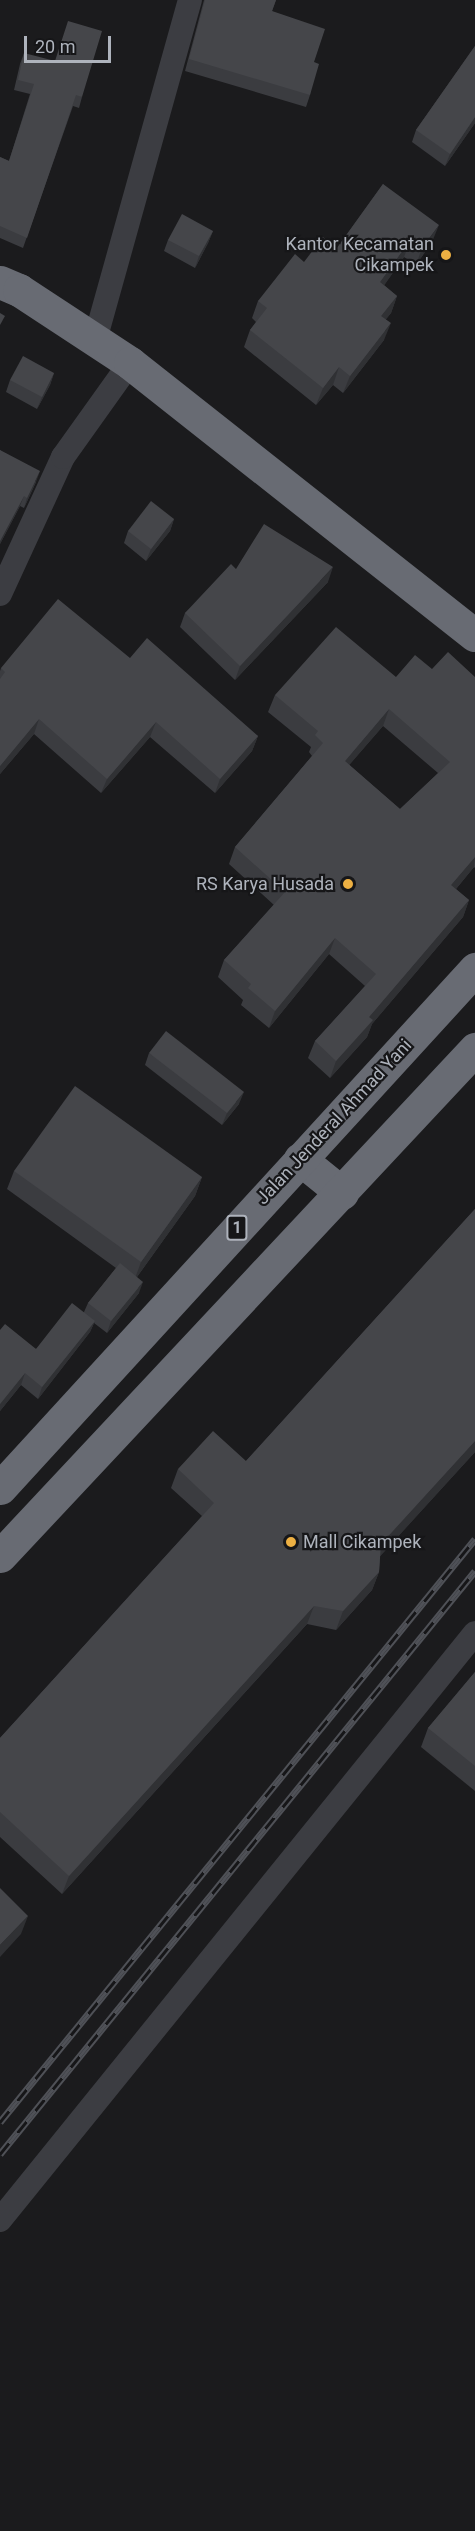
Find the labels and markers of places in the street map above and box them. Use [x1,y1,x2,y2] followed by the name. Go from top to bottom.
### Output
[285,234,434,276] place label: Kantor Kecamatan Cikampek
[439,248,453,262] marker: Kantor Kecamatan Cikampek
[196,873,334,895] place label: RS Karya Husada
[339,875,357,893] marker: RS Karya Husada
[303,1531,421,1553] place label: Mall Cikampek
[284,1535,298,1549] marker: Mall Cikampek

